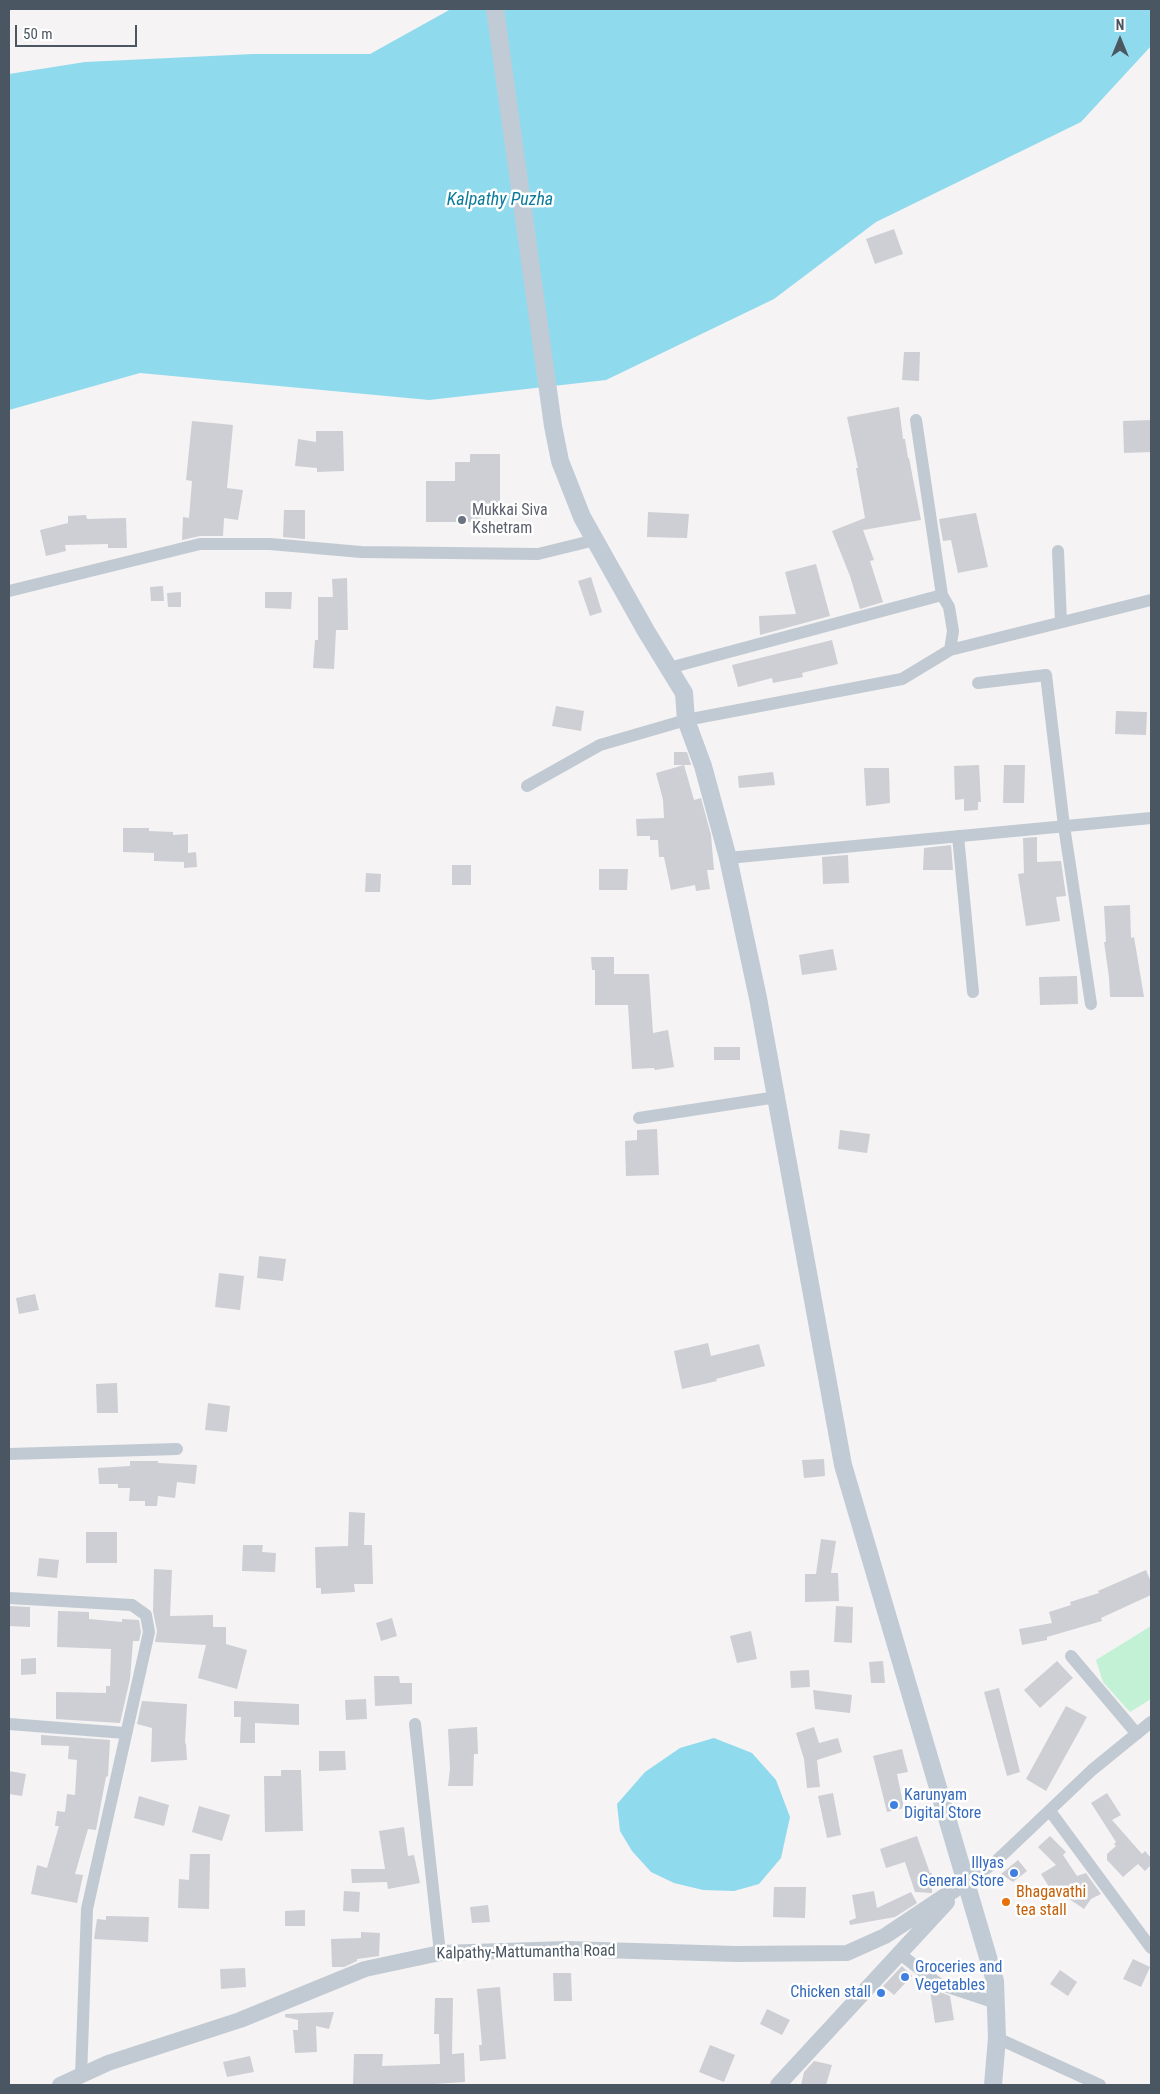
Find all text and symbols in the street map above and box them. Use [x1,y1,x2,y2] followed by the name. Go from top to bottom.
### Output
[18,15,140,47] scale bar
[1095,15,1145,65] north arrow
[1116,17,1124,33] text: N
[23,25,53,43] text: 50 m
[447,189,553,211] water label: Kalpathy Puzha
[472,501,548,539] place label: Mukkai Siva Kshetram
[456,514,468,526] marker: Mukkai Siva Kshetram
[904,1786,981,1824] place label: Karunyam Digital Store
[888,1799,900,1811] marker: Karunyam Digital Store
[919,1854,1004,1892] place label: Illyas General Store
[1008,1867,1020,1879] marker: Illyas General Store
[1016,1883,1086,1921] place label: Bhagavathi tea stall
[1000,1896,1012,1908] marker: Bhagavathi tea stall
[436,1942,616,1964] street label: Kalpathy-Mattumantha Road
[915,1958,1002,1996] place label: Groceries and Vegetables
[899,1971,911,1983] marker: Groceries and Vegetables
[790,1983,871,2003] place label: Chicken stall
[875,1987,887,1999] marker: Chicken stall

